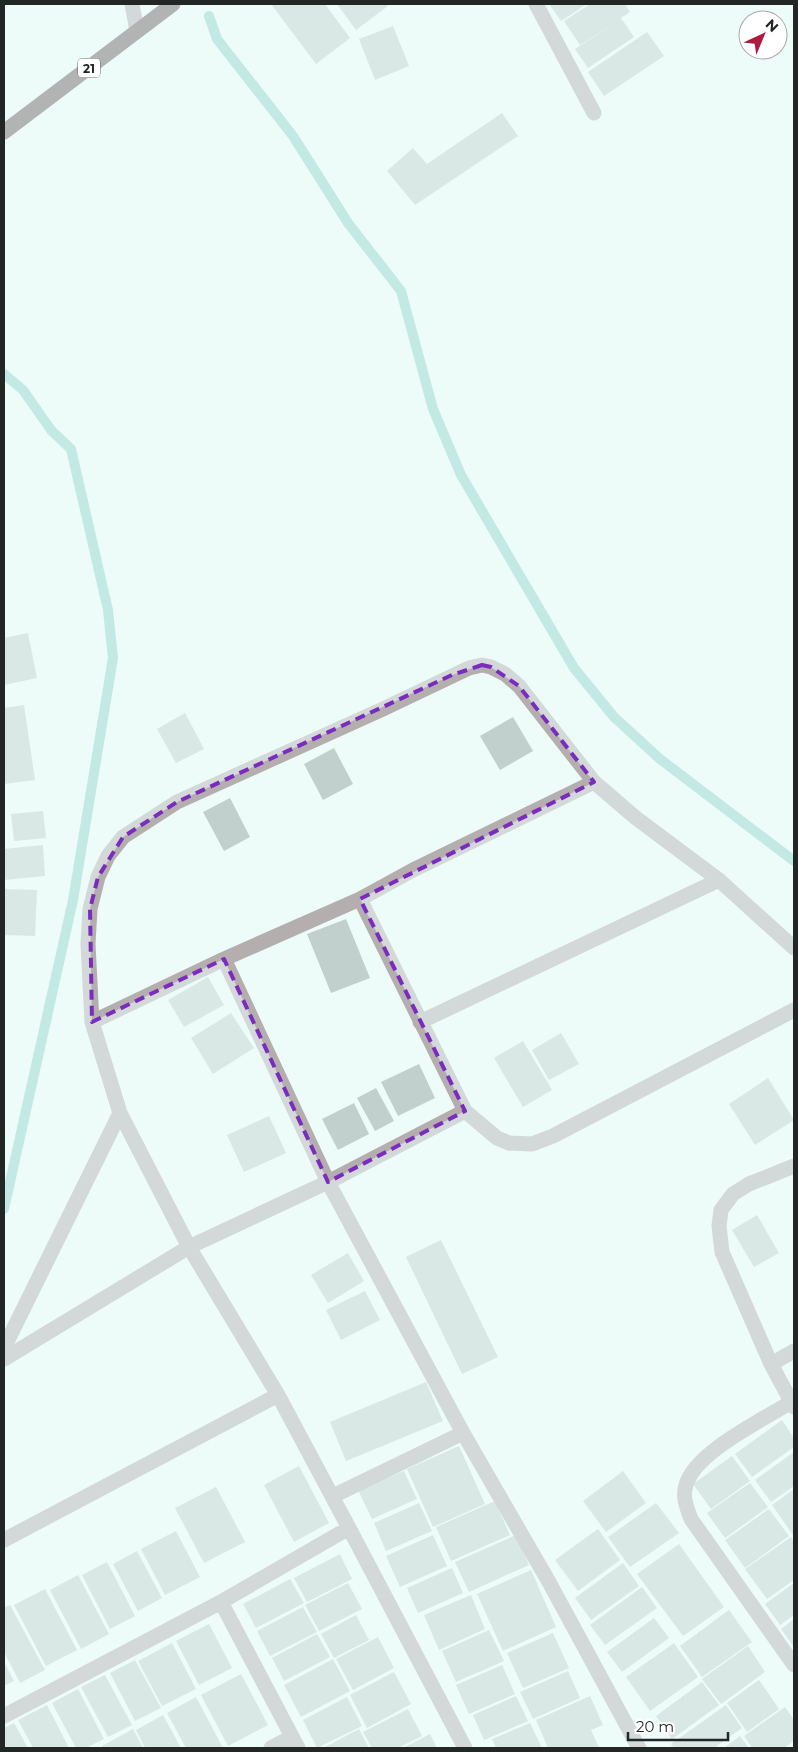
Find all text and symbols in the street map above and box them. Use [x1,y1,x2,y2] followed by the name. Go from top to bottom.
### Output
[738,10,788,60] north arrow
[762,15,782,36] text: N
[78,58,100,78] road number: 21
[628,1710,728,1742] scale bar
[636,1717,674,1736] text: 20 m

